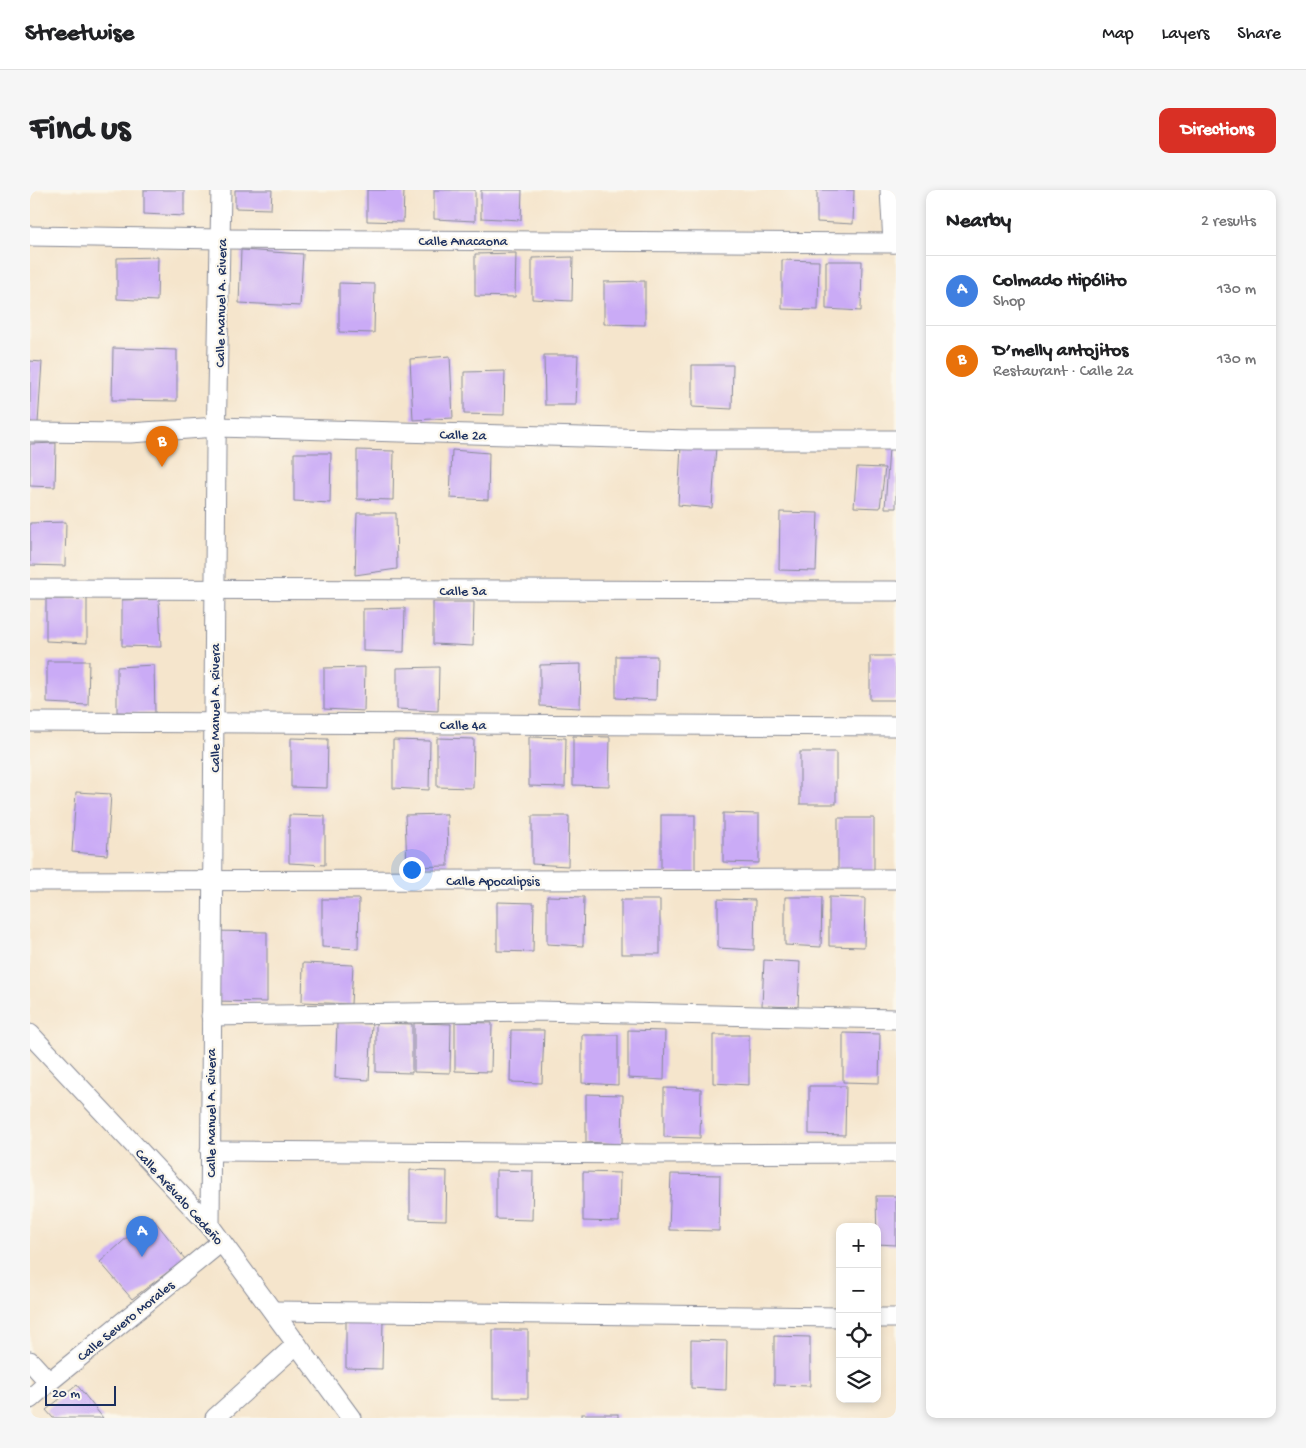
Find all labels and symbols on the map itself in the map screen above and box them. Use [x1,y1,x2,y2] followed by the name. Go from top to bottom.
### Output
[419,234,509,251] street label: Calle Anacaona
[213,237,232,368] street label: Calle Manuel A. Rivera
[146,426,178,467] pin: B
[439,428,488,445] street label: Calle 2a
[439,584,488,601] street label: Calle 3a
[208,642,225,772] street label: Calle Manuel A. Rivera
[440,718,487,735] street label: Calle 4a
[399,857,425,883] your location
[446,874,541,891] street label: Calle Apocalipsis
[204,1047,221,1177] street label: Calle Manuel A. Rivera
[132,1144,228,1248] street label: Calle Arévalo Cedeño
[126,1216,158,1257] pin: A
[75,1277,179,1366] street label: Calle Severo Morales
[45,1383,116,1406] scale bar

